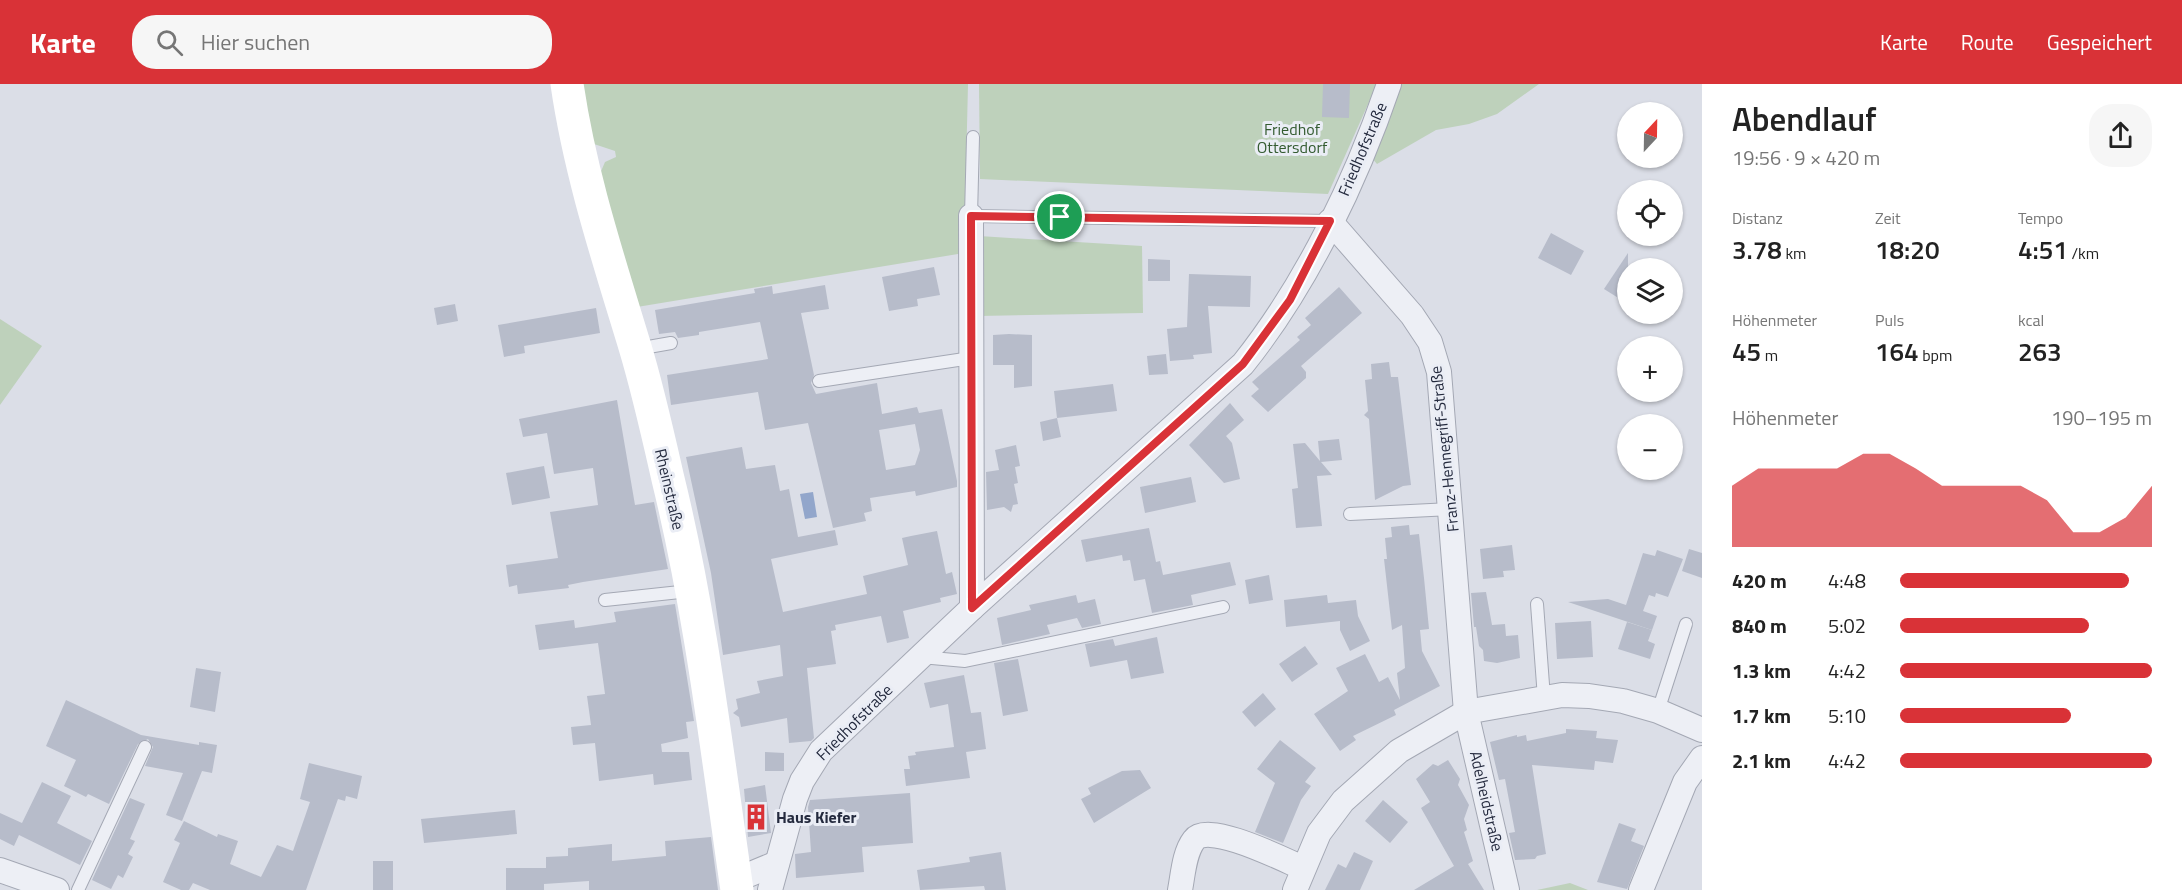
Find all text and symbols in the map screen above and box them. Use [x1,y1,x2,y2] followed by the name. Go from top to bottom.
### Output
[132,15,552,69] search box
[30,21,96,64] text: Karte
[201,25,310,59] text: Hier suchen
[153,26,186,59] icon: search
[1880,26,1928,58] text: Karte
[1961,26,2014,58] text: Route
[2047,26,2152,58] text: Gespeichert
[1732,94,1876,144] text: Abendlauf
[1331,98,1393,200] street label: Friedhofstraße
[1617,102,1683,168] north arrow
[1617,102,1683,480] map controls
[2089,104,2152,167] button: share
[1257,117,1328,159] park label: Friedhof Ottersdorf
[1732,142,1880,173] text: 19:56 · 9 × 420 m
[1617,180,1683,246] button: locate
[1034,191,1085,242] pin
[1043,200,1076,233] icon: arrive
[1732,206,1783,230] text: Distanz
[1875,206,1901,230] text: Zeit
[2018,206,2063,230] text: Tempo
[1732,230,1782,269] text: 3.78
[1875,230,1939,269] text: 18:20
[2018,230,2068,269] text: 4:51
[1782,241,1806,265] text: km
[2068,241,2099,265] text: /km
[1617,258,1683,324] button: layers
[1732,308,1817,332] text: Höhenmeter
[1875,308,1904,332] text: Puls
[2018,308,2044,332] text: kcal
[1732,332,1761,371] text: 45
[1875,332,1919,371] text: 164
[2018,332,2062,371] text: 263
[1617,336,1683,402] button: +
[1761,343,1778,367] text: m
[1919,343,1952,367] text: bpm
[1423,365,1465,533] street label: Franz-Hennegriff-Straße
[1732,402,1838,433] text: Höhenmeter
[2051,402,2152,433] text: 190–195 m
[1617,414,1683,480] button: −
[649,446,691,532] street label: Rheinstraße
[1732,565,1787,596] text: 420 m
[1828,565,1866,596] text: 4:48
[1732,610,1787,641] text: 840 m
[1828,610,1866,641] text: 5:02
[1732,655,1791,686] text: 1.3 km
[1828,655,1866,686] text: 4:42
[810,678,898,766] street label: Friedhofstraße
[1732,700,1791,731] text: 1.7 km
[1828,700,1866,731] text: 5:10
[1732,745,1791,776] text: 2.1 km
[1828,745,1866,776] text: 4:42
[1464,749,1510,853] street label: Adelheidstraße
[741,802,771,832] building icon: Haus Kiefer
[776,805,857,829] place label: Haus Kiefer

